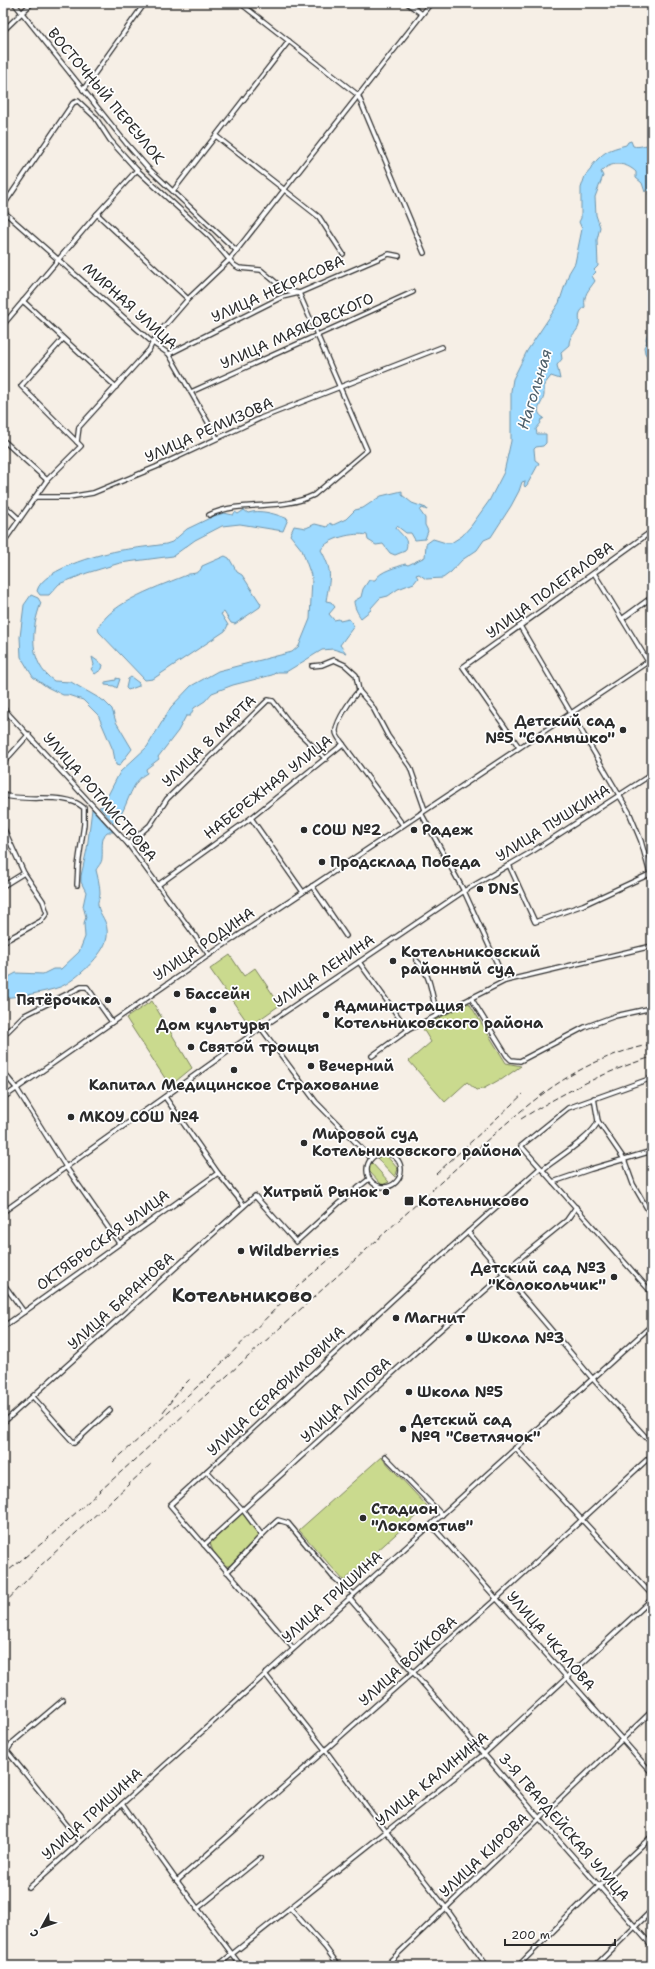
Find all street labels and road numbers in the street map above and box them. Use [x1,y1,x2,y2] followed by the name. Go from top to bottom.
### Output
[43,23,170,169] street label: ВОСТОЧНЫЙ ПЕРЕУЛОК
[208,251,348,327] street label: УЛИЦА НЕКРАСОВА
[78,258,182,354] street label: МИРНАЯ УЛИЦА
[217,288,377,374] street label: УЛИЦА МАЯКОВСКОГО
[142,393,276,467] street label: УЛИЦА РЕМИЗОВА
[482,537,618,643] street label: УЛИЦА ПОЛЕГАЛОВА
[157,691,261,791] street label: УЛИЦА 8 МАРТА
[38,728,162,866] street label: УЛИЦА РОТМИСТРОВА
[199,730,337,844] street label: НАБЕРЕЖНАЯ УЛИЦА
[492,780,614,866] street label: УЛИЦА ПУШКИНА
[149,903,259,985] street label: УЛИЦА РОДИНА
[270,930,379,1012] street label: УЛИЦА ЛЕНИНА
[32,1185,174,1295] street label: ОКТЯБРЬСКАЯ УЛИЦА
[63,1248,179,1354] street label: УЛИЦА БАРАНОВА
[203,1322,349,1460] street label: УЛИЦА СЕРАФИМОВИЧА
[296,1353,396,1447] street label: УЛИЦА ЛИПОВА
[277,1546,387,1648] street label: УЛИЦА ГРИШИНА
[502,1587,600,1695] street label: УЛИЦА ЧКАЛОВА
[354,1611,462,1711] street label: УЛИЦА ВОЙКОВА
[371,1727,493,1831] street label: УЛИЦА КАЛИНИНА
[494,1748,635,1906] street label: 3-Я ГВАРДЕЙСКАЯ УЛИЦА
[37,1763,147,1865] street label: УЛИЦА ГРИШИНА
[435,1808,533,1902] street label: УЛИЦА КИРОВА

